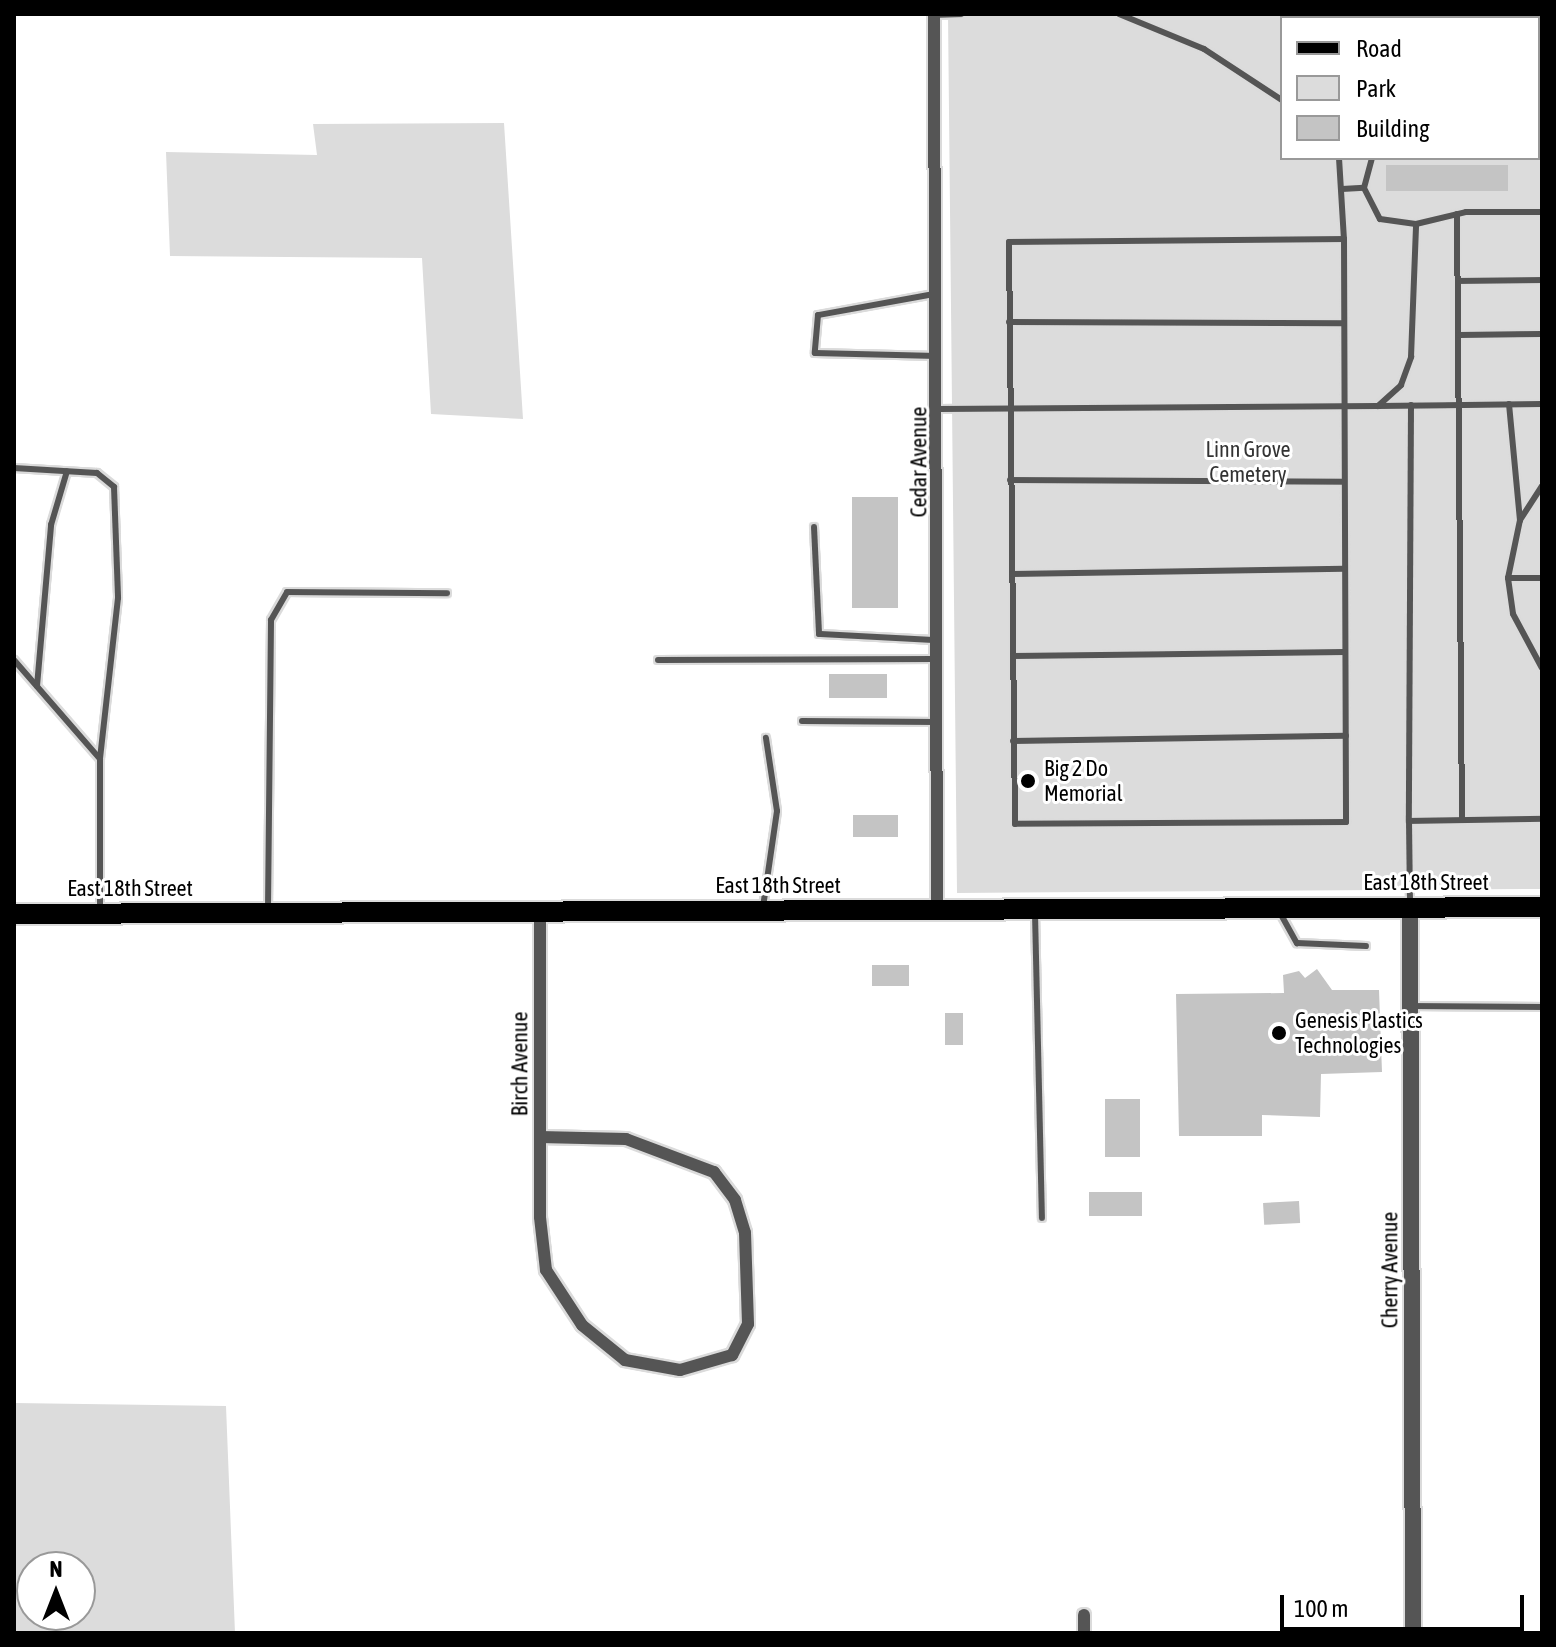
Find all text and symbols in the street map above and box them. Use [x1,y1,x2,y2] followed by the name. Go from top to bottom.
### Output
[1280,16,1540,160] legend
[1356,35,1402,62] text: Road
[1356,75,1396,102] text: Park
[1356,115,1429,142] text: Building
[906,407,932,517] street label: Cedar Avenue
[1205,436,1291,488] park label: Linn Grove Cemetery
[1044,755,1123,806] place label: Big 2 Do Memorial
[1019,772,1037,790] marker: Big 2 Do Memorial
[1363,870,1489,896] street label: East 18th Street
[715,873,841,899] street label: East 18th Street
[67,876,193,902] street label: East 18th Street
[1295,1007,1423,1058] place label: Genesis Plastics Technologies
[507,1012,533,1116] street label: Birch Avenue
[1270,1024,1288,1042] marker: Genesis Plastics Technologies
[1377,1212,1403,1328] street label: Cherry Avenue
[16,1551,96,1631] north arrow
[50,1556,62,1582] text: N
[1284,1579,1528,1629] scale bar
[1294,1595,1348,1622] text: 100 m

